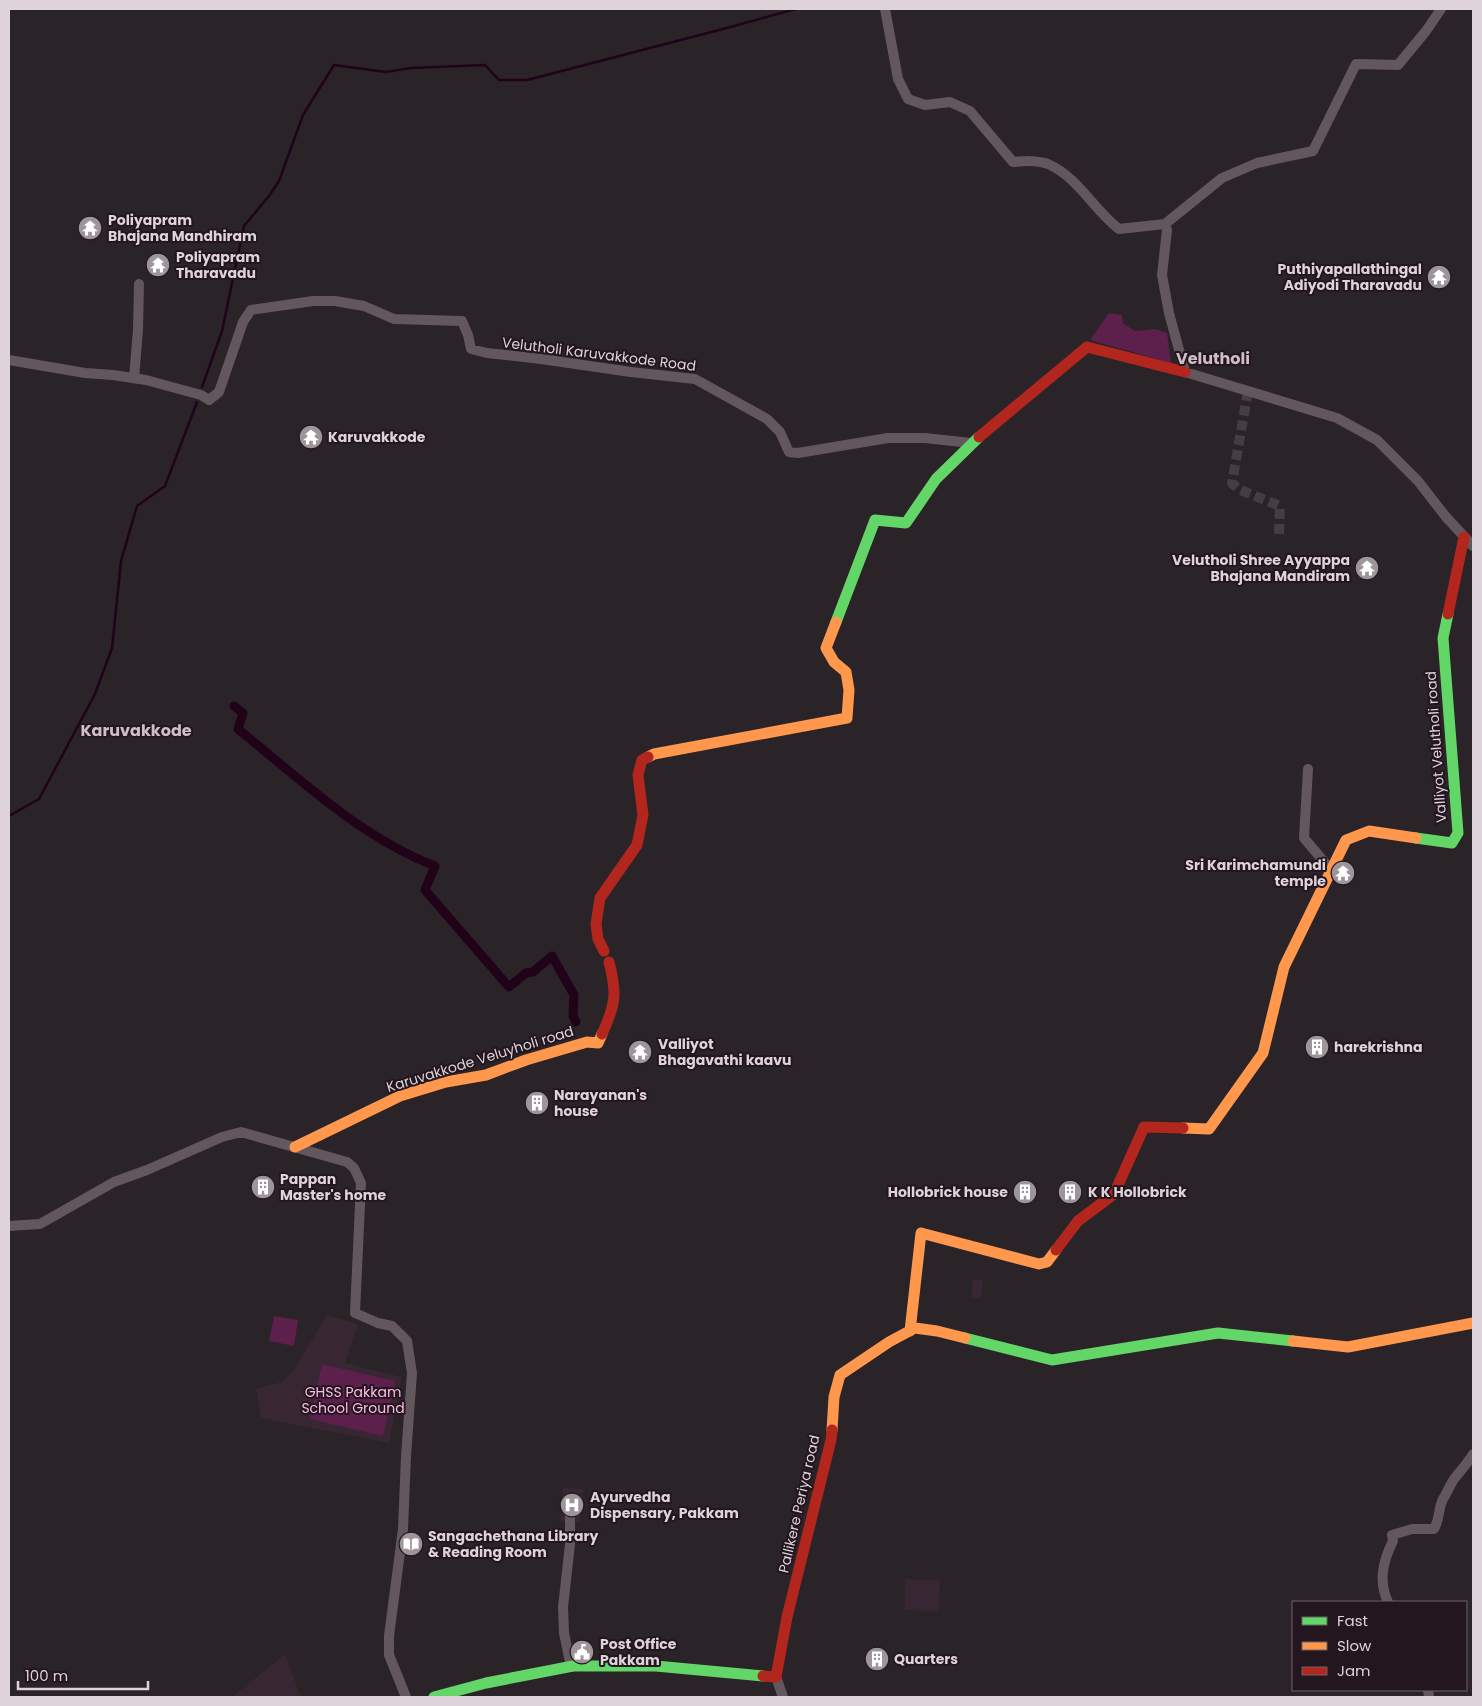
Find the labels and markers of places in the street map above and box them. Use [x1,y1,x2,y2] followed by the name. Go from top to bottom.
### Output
[108,210,257,246] place label: Poliyapram Bhajana Mandhiram
[77,215,103,241] temple icon: Poliyapram Bhajana Mandhiram
[176,247,260,283] place label: Poliyapram Tharavadu
[145,252,171,278] temple icon: Poliyapram Tharavadu
[1278,259,1422,295] place label: Puthiyapallathingal Adiyodi Tharavadu
[1426,264,1452,290] temple icon: Puthiyapallathingal Adiyodi Tharavadu
[298,424,324,450] temple icon: Karuvakkode
[328,427,426,447] place label: Karuvakkode
[1172,550,1350,586] place label: Velutholi Shree Ayyappa Bhajana Mandiram
[1354,555,1380,581] temple icon: Velutholi Shree Ayyappa Bhajana Mandiram
[1185,855,1326,891] place label: Sri Karimchamundi temple
[1330,860,1356,886] temple icon: Sri Karimchamundi temple
[658,1034,792,1070] place label: Valliyot Bhagavathi kaavu
[1304,1034,1330,1060] building icon: harekrishna
[1334,1037,1423,1057] place label: harekrishna
[627,1039,653,1065] temple icon: Valliyot Bhagavathi kaavu
[554,1085,647,1121] place label: Narayanan's house
[524,1090,550,1116] building icon: Narayanan's house
[280,1169,387,1205] place label: Pappan Master's home
[250,1174,276,1200] building icon: Pappan Master's home
[1012,1179,1038,1205] building icon: Hollobrick house
[1057,1179,1083,1205] building icon: K K Hollobrick
[888,1182,1008,1202] place label: Hollobrick house
[1088,1182,1187,1202] place label: K K Hollobrick
[590,1487,739,1523] place label: Ayurvedha Dispensary, Pakkam
[559,1492,585,1518] hospital icon: Ayurvedha Dispensary, Pakkam
[428,1526,598,1562] place label: Sangachethana Library & Reading Room
[398,1531,424,1557] library icon: Sangachethana Library & Reading Room
[600,1634,677,1670] place label: Post Office Pakkam
[569,1639,595,1665] public building icon: Post Office Pakkam
[864,1646,890,1672] building icon: Quarters
[894,1649,958,1669] place label: Quarters

